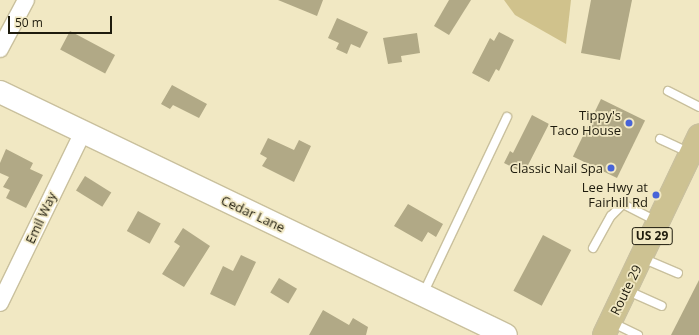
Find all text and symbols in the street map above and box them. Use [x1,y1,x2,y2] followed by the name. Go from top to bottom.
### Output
[10,8,114,34] scale bar
[15,14,43,31] text: 50 m
[550,108,621,139] place label: Tippy's Taco House
[624,118,634,128] marker: Tippy's Taco House
[510,160,603,176] place label: Classic Nail Spa
[606,163,616,173] marker: Classic Nail Spa
[582,180,648,211] place label: Lee Hwy at Fairhill Rd
[22,190,60,246] street label: Emil Way
[651,190,661,200] marker: Lee Hwy at Fairhill Rd
[219,192,287,236] street label: Cedar Lane
[631,226,673,246] road number: US 29
[607,262,645,318] street label: Route 29

